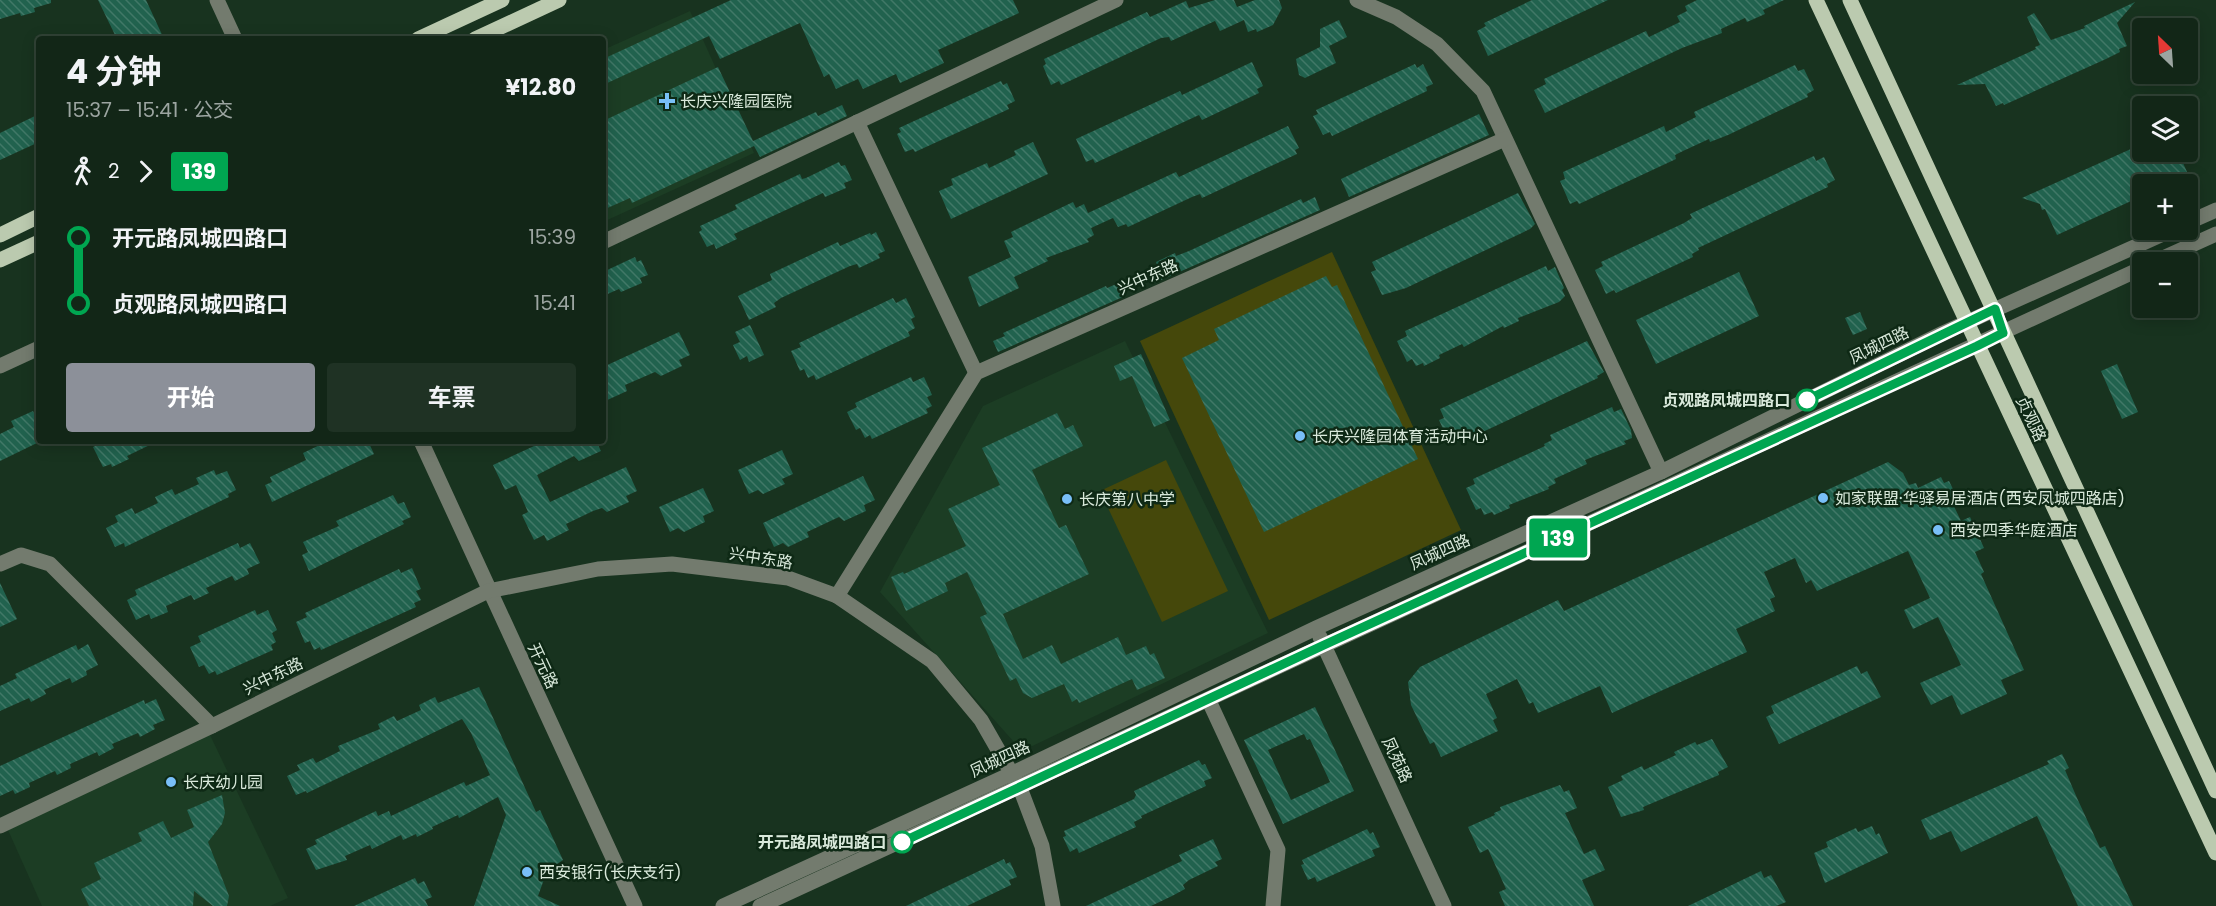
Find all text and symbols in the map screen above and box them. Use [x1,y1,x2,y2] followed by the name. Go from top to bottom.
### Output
[2132,18,2198,84] north arrow
[2132,18,2198,318] map controls
[66,48,161,95] text: 4 分钟
[506,72,576,103] text: ¥12.80
[680,90,792,113] place label: 长庆兴隆园医院
[658,92,676,110] marker: 长庆兴隆园医院
[66,96,233,124] text: 15:37 – 15:41 · 公交
[2132,96,2198,162] button: layers
[66,155,99,188] icon: walk
[129,155,162,188] icon: forward
[108,157,120,185] text: 2
[183,157,216,186] text: 139
[2132,174,2198,240] button: +
[112,223,288,254] text: 开元路凤城四路口
[528,223,576,251] text: 15:39
[2132,252,2198,318] button: −
[1114,253,1182,301] street label: 兴中东路
[112,289,288,320] text: 贞观路凤城四路口
[534,289,576,317] text: 15:41
[1845,321,1913,369] street label: 凤城四路
[66,363,315,432] button: 开始
[327,363,576,432] button: 车票
[1662,389,1790,412] place label: 贞观路凤城四路口
[1796,389,1818,411] marker: 贞观路凤城四路口
[2010,392,2052,446] street label: 贞观路
[1312,425,1488,448] place label: 长庆兴隆园体育活动中心
[1293,429,1307,443] marker: 长庆兴隆园体育活动中心
[1835,487,2125,510] place label: 如家联盟·华驿易居酒店(西安凤城四路店)
[1079,488,1175,511] place label: 长庆第八中学
[1816,491,1830,505] marker: 如家联盟·华驿易居酒店(西安凤城四路店)
[1060,492,1074,506] marker: 长庆第八中学
[1524,518,1592,558] line badge: 139
[1950,519,2078,542] place label: 西安四季华庭酒店
[1931,523,1945,537] marker: 西安四季华庭酒店
[1541,524,1575,553] text: 139
[1406,528,1474,576] street label: 凤城四路
[728,542,794,574] street label: 兴中东路
[522,639,564,693] street label: 开元路
[239,652,307,700] street label: 兴中东路
[1376,733,1418,787] street label: 凤苑路
[966,735,1034,783] street label: 凤城四路
[183,771,263,794] place label: 长庆幼儿园
[164,775,178,789] marker: 长庆幼儿园
[758,831,886,854] place label: 开元路凤城四路口
[891,831,913,853] marker: 开元路凤城四路口
[539,861,682,884] place label: 西安银行(长庆支行)
[520,865,534,879] marker: 西安银行(长庆支行)

